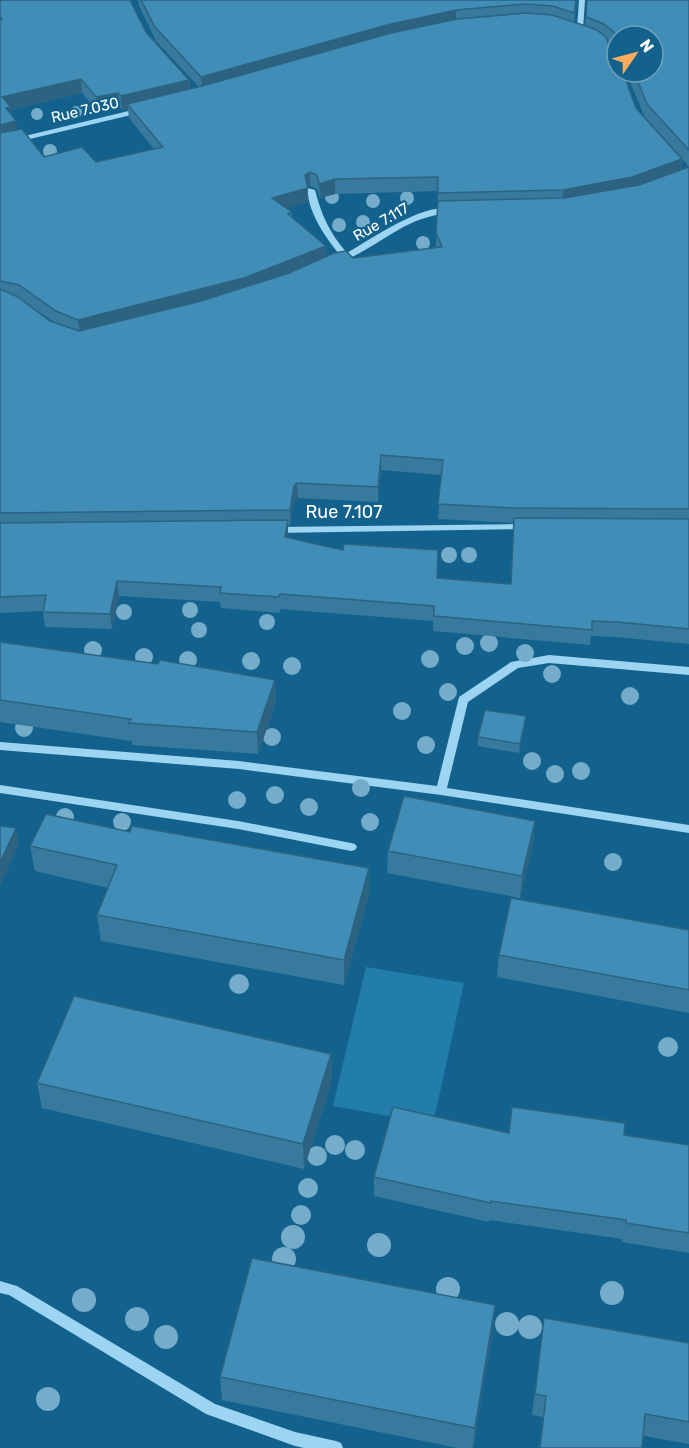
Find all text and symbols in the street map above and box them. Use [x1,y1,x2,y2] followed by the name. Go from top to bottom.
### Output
[605,24,665,84] north arrow
[636,36,658,56] text: N
[49,93,121,127] street label: Rue 7.030
[350,199,412,245] street label: Rue 7.117
[306,501,382,523] street label: Rue 7.107

